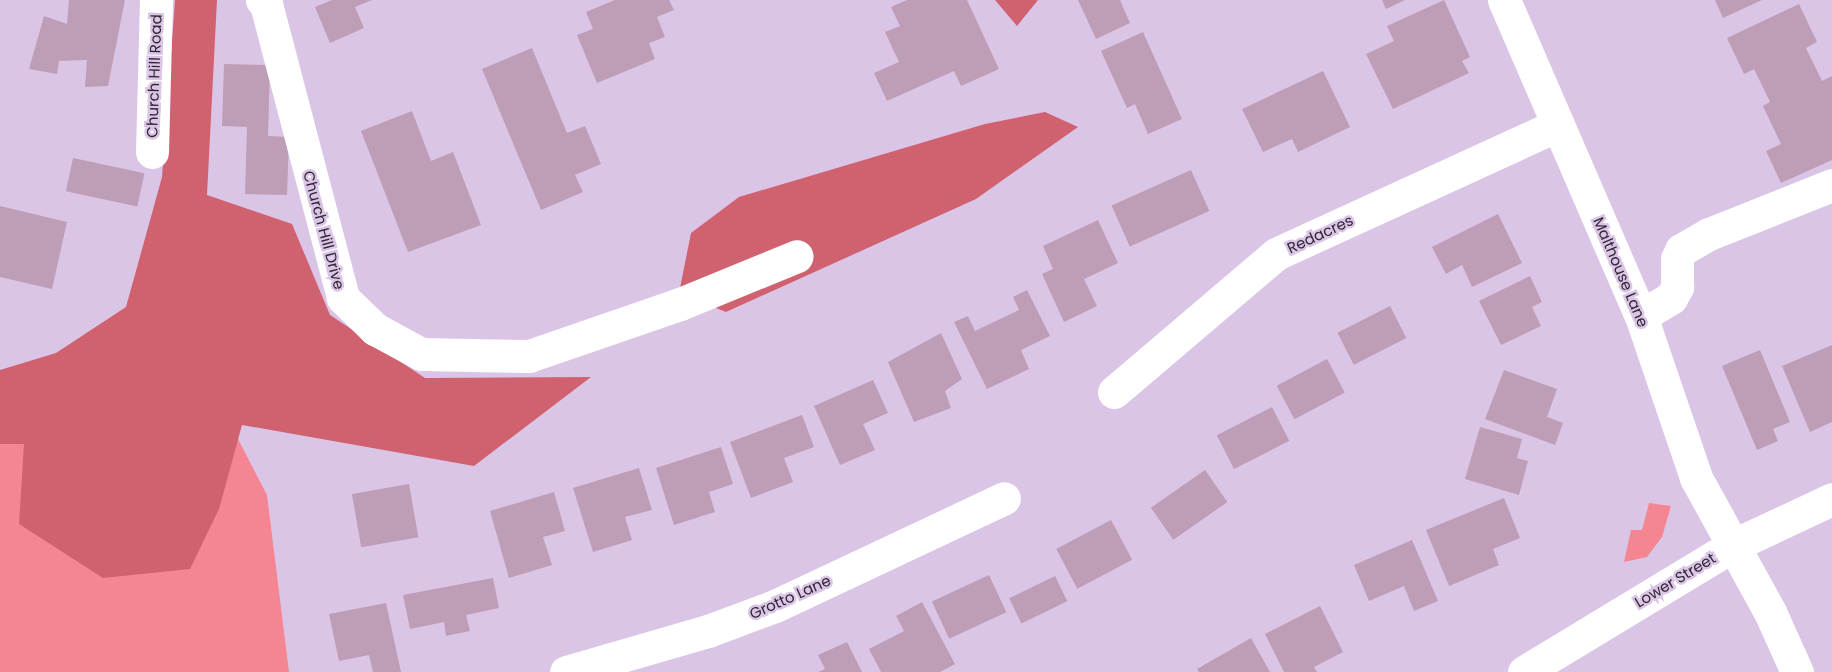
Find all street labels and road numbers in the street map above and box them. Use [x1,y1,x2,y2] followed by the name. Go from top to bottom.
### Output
[143,14,165,138] street label: Church Hill Road
[299,169,349,291] street label: Church Hill Drive
[1284,211,1356,257] street label: Redacres
[1590,214,1652,330] street label: Malthouse Lane
[1631,549,1719,611] street label: Lower Street
[747,571,833,623] street label: Grotto Lane

